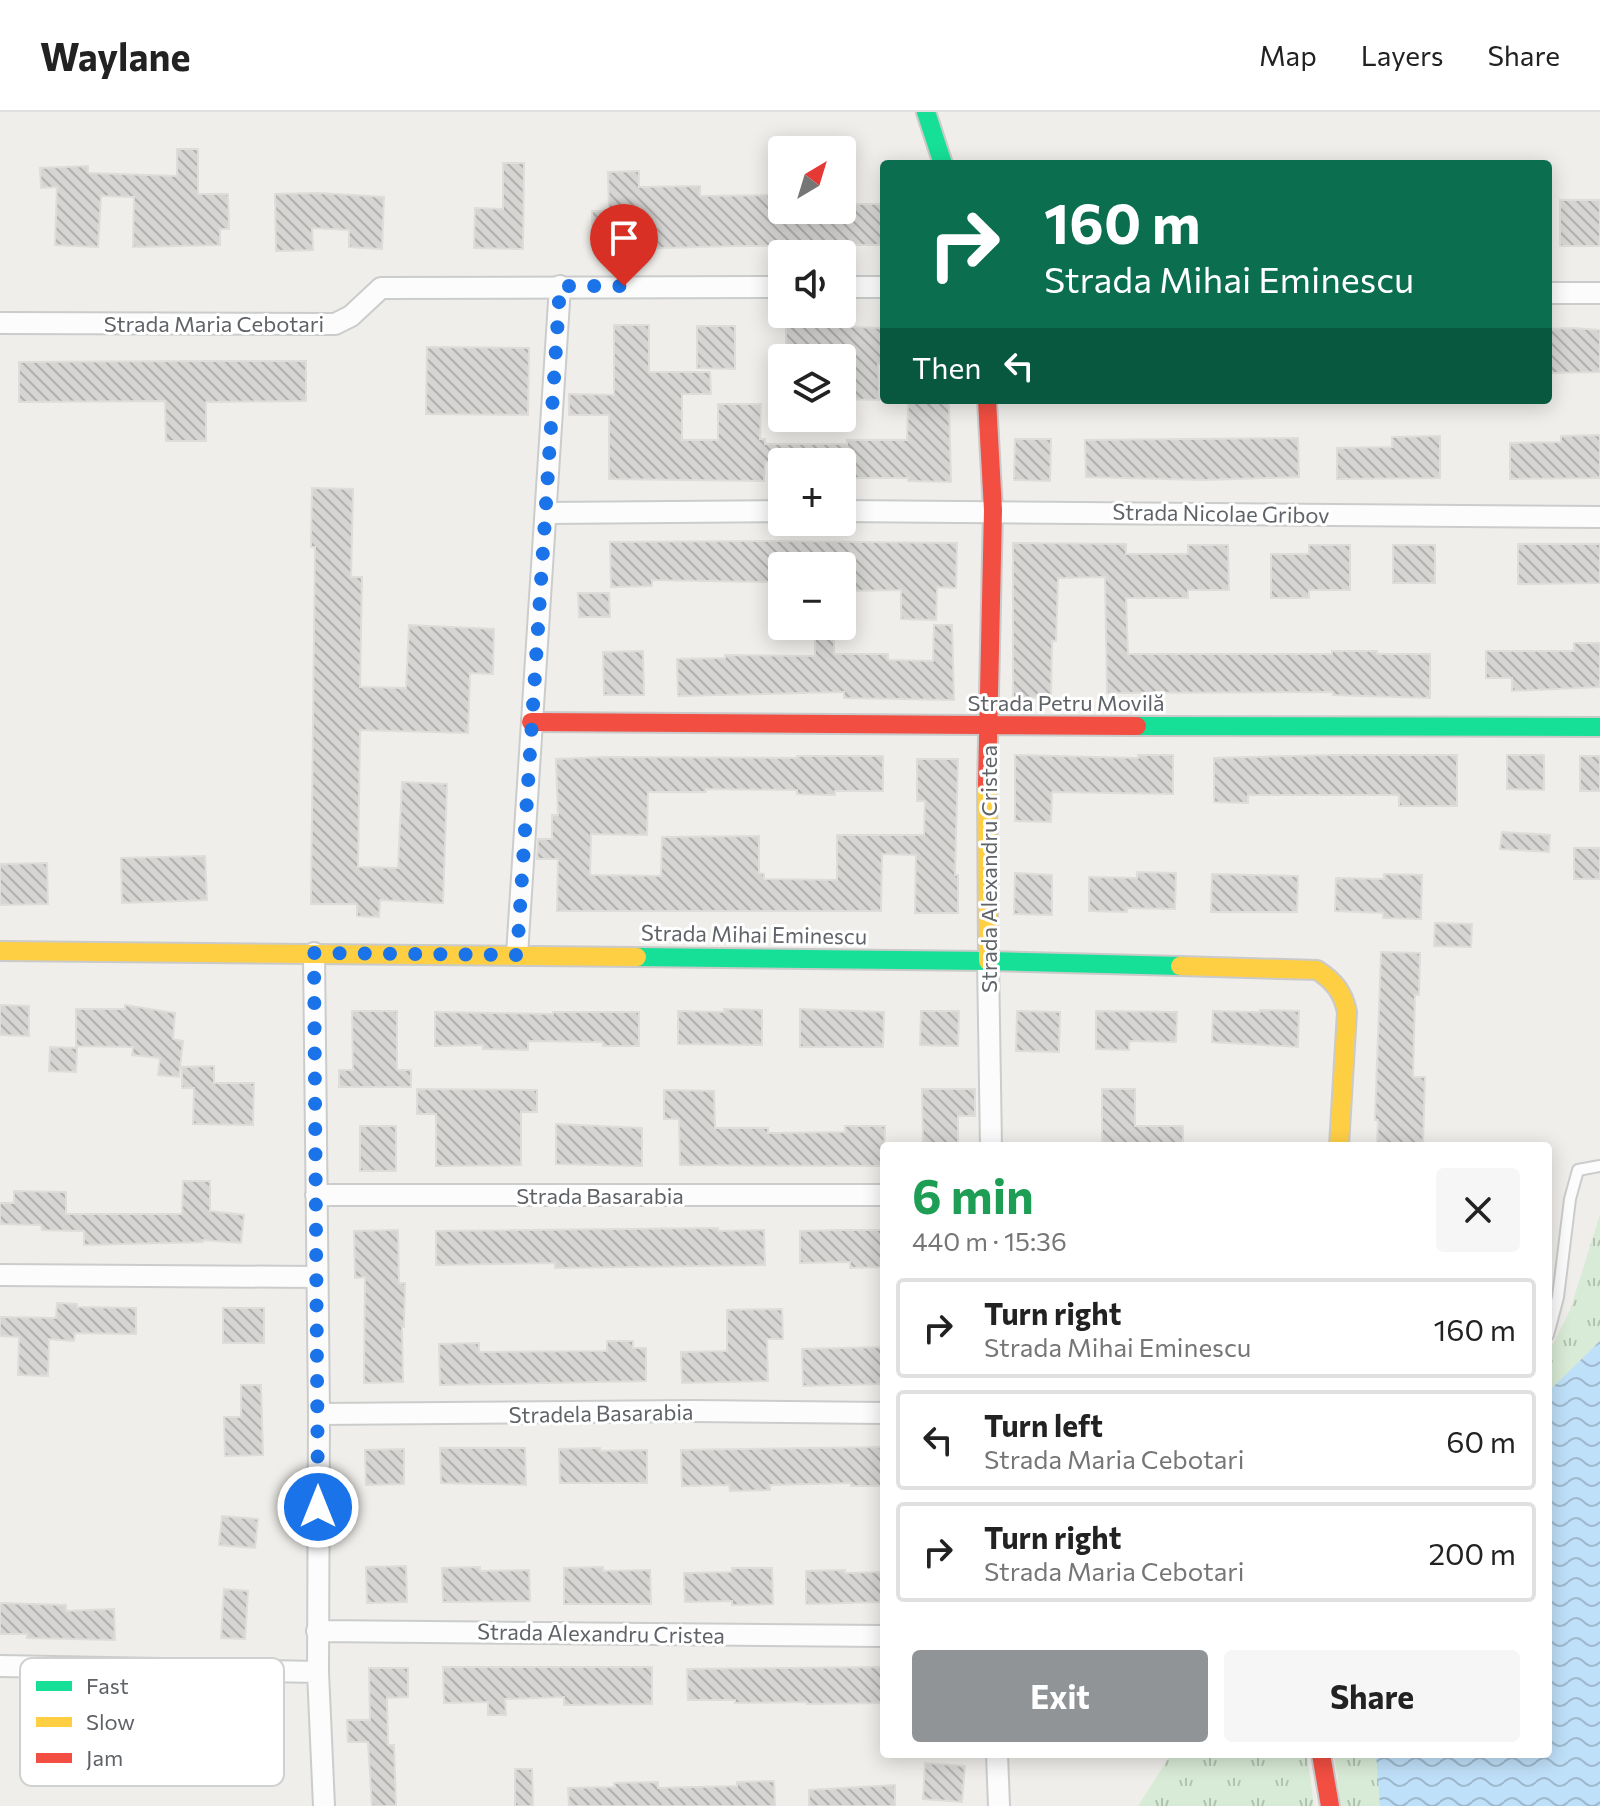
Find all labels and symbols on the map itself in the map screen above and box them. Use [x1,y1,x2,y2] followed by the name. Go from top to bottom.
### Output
[768,136,856,224] north arrow
[590,204,658,286] pin
[104,310,324,337] street label: Strada Maria Cebotari
[1112,498,1330,528] street label: Strada Nicolae Gribov
[967,689,1165,716] street label: Strada Petru Movilă
[975,745,1002,993] street label: Strada Alexandru Cristea
[641,919,867,949] street label: Strada Mihai Eminescu
[516,1182,684,1209] street label: Strada Basarabia
[508,1398,694,1428] street label: Stradela Basarabia
[276,1465,360,1549] position arrow
[477,1617,725,1649] street label: Strada Alexandru Cristea
[20,1658,284,1786] legend
[86,1672,129,1699] text: Fast
[86,1708,135,1735] text: Slow
[86,1744,123,1771] text: Jam

